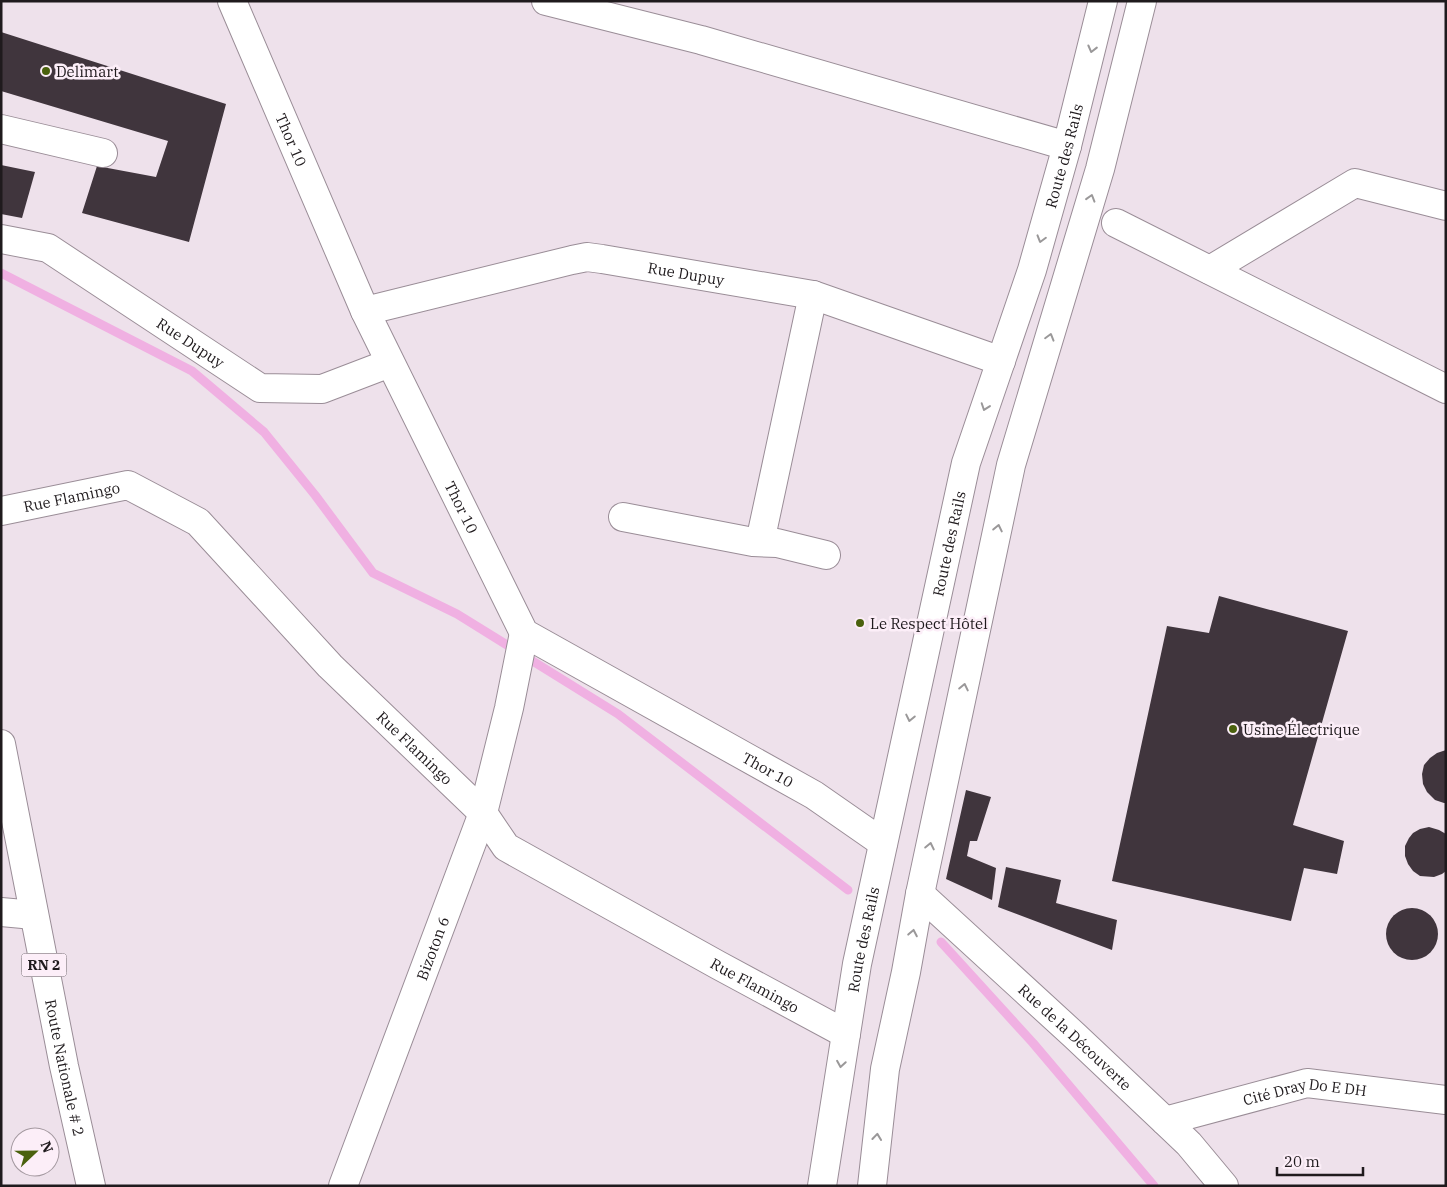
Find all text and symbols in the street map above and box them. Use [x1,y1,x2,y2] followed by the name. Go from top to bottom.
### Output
[1087,44,1097,52] one-way arrow
[56,62,118,81] place label: Delimart
[40,65,52,77] marker: Delimart
[1040,102,1087,210] street label: Route des Rails
[272,110,311,169] street label: Thor 10
[1086,194,1096,203] one-way arrow
[1036,235,1046,243] one-way arrow
[646,257,726,289] street label: Rue Dupuy
[153,313,228,372] street label: Rue Dupuy
[1044,333,1055,341] one-way arrow
[981,402,991,411] one-way arrow
[22,477,122,516] street label: Rue Flamingo
[441,478,483,536] street label: Thor 10
[928,489,969,598] street label: Route des Rails
[992,524,1003,533] one-way arrow
[870,614,988,633] place label: Le Respect Hôtel
[854,617,866,629] marker: Le Respect Hôtel
[958,683,969,692] one-way arrow
[373,707,457,788] street label: Rue Flamingo
[905,713,916,722] one-way arrow
[1243,720,1360,739] place label: Usine Électrique
[1227,723,1239,735] marker: Usine Électrique
[739,747,797,791] street label: Thor 10
[925,842,935,851] one-way arrow
[843,885,883,994] street label: Route des Rails
[412,914,453,983] street label: Bizoton 6
[907,929,918,937] one-way arrow
[707,953,803,1017] street label: Rue Flamingo
[22,954,66,976] road number: RN 2
[1015,980,1136,1094] street label: Rue de la Découverte
[42,998,89,1138] street label: Route Nationale # 2
[836,1060,847,1068] one-way arrow
[1241,1073,1368,1109] street label: Cité Dray Do E DH
[10,1127,60,1177] north arrow
[871,1133,882,1141] one-way arrow
[37,1139,57,1156] text: N
[1277,1144,1363,1176] scale bar
[1284,1152,1320,1171] text: 20 m

